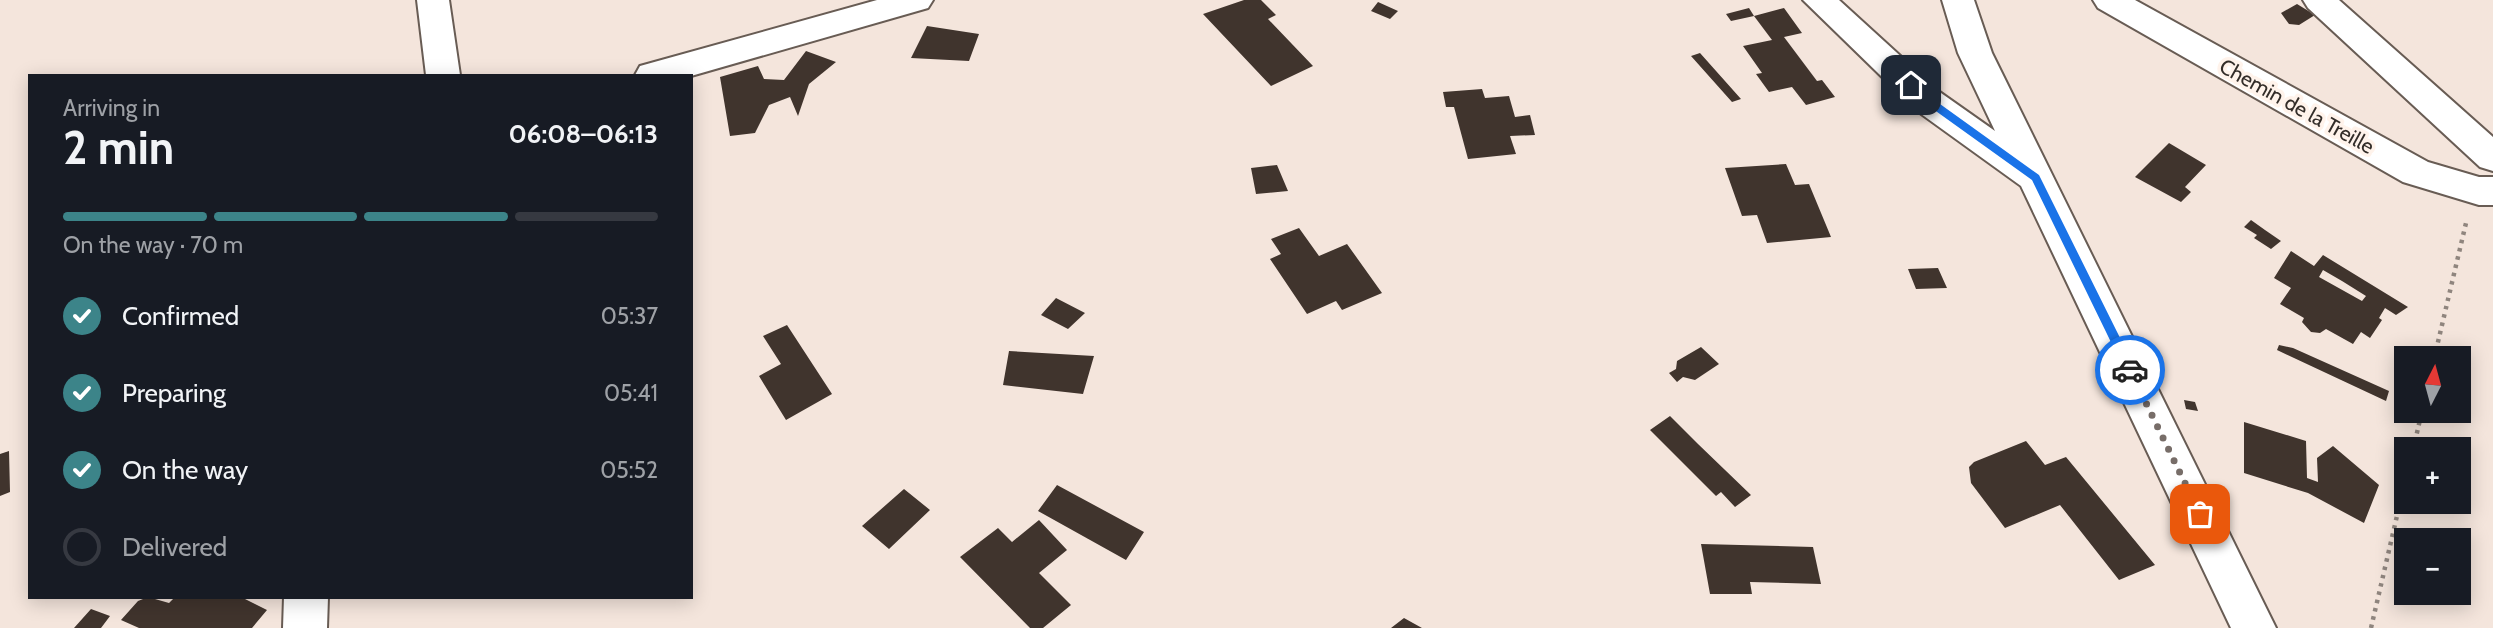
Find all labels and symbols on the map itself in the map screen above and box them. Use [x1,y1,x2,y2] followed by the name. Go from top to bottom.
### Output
[2215,53,2379,159] street label: Chemin de la Treille
[1881,55,1941,115] pin
[2095,335,2165,405] courier
[2394,346,2471,424] north arrow
[2170,484,2230,544] pin

